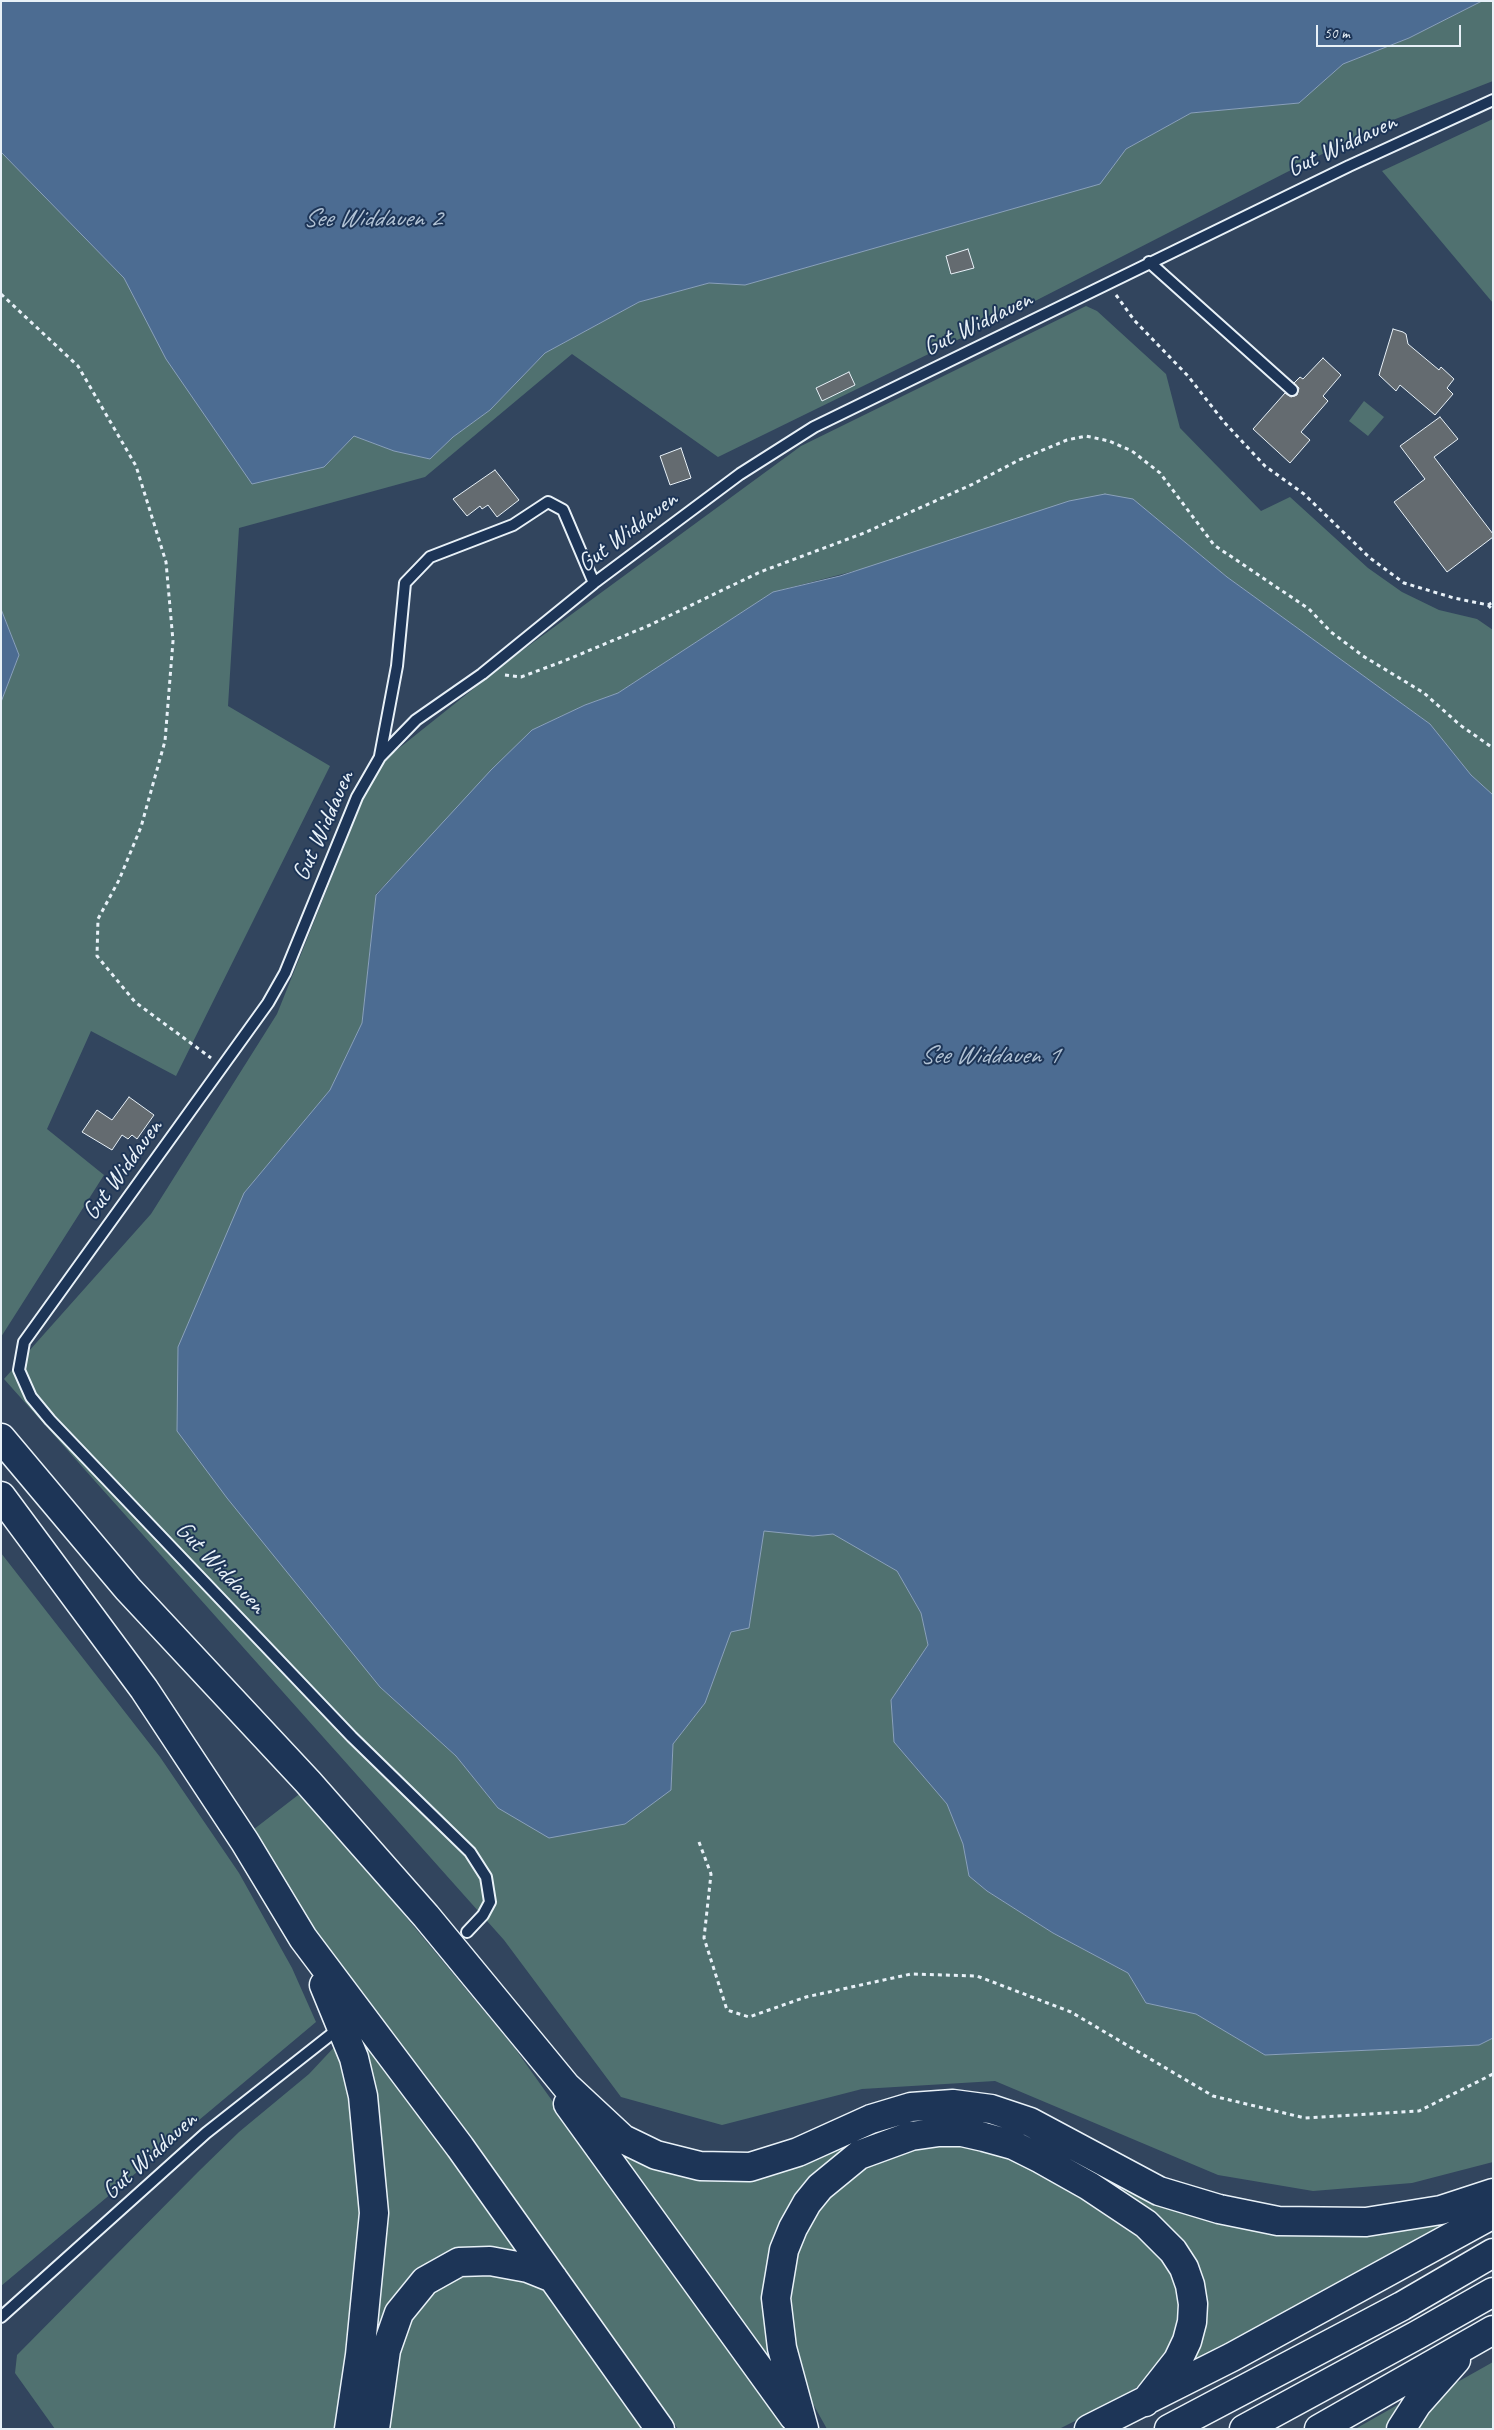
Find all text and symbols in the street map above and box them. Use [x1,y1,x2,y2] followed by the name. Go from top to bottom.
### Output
[1319,15,1464,47] scale bar
[1324,24,1350,43] text: 50 m
[1282,108,1402,184] street label: Gut Widdauen
[303,203,441,235] water label: See Widdauen 2
[919,285,1037,363] street label: Gut Widdauen
[572,485,684,579] street label: Gut Widdauen
[286,766,362,886] street label: Gut Widdauen
[920,1040,1058,1072] water label: See Widdauen 1
[76,1114,170,1226] street label: Gut Widdauen
[168,1515,272,1621] street label: Gut Widdauen
[96,2106,204,2206] street label: Gut Widdauen

